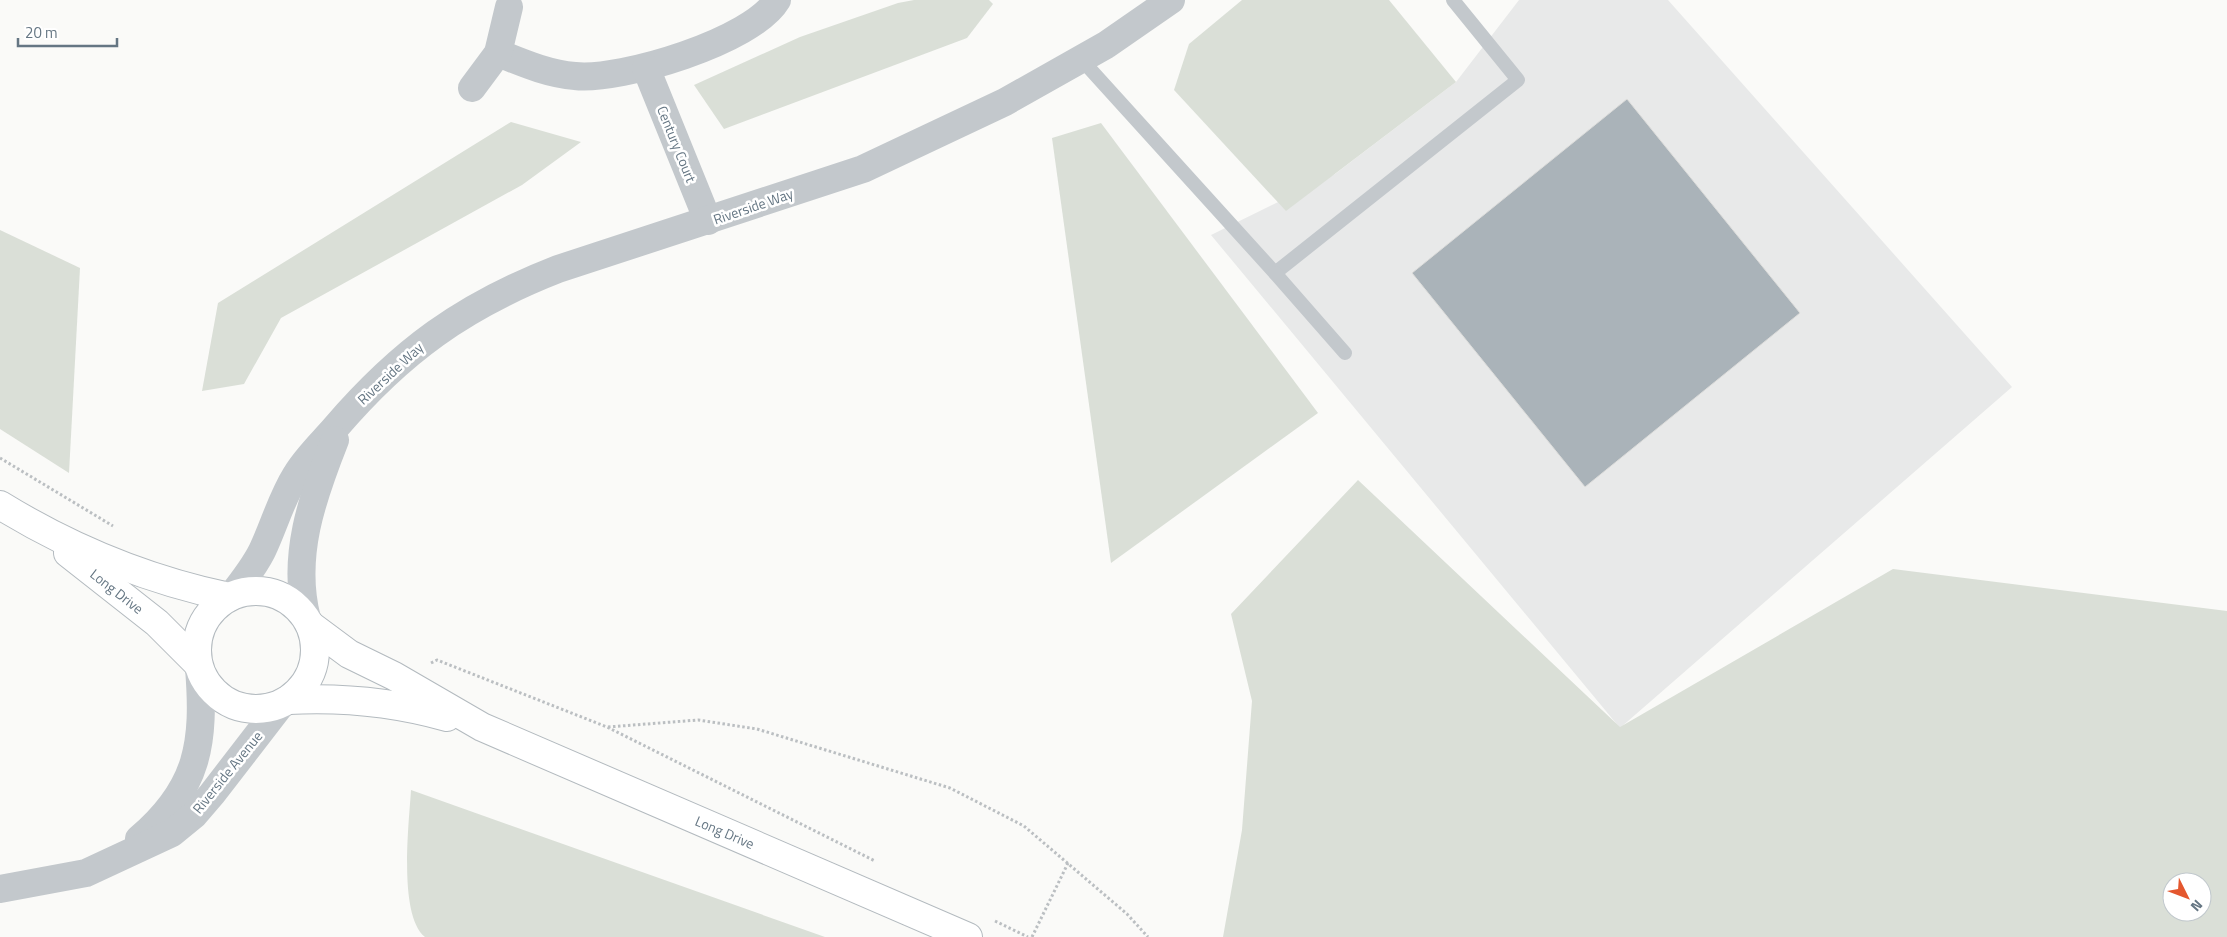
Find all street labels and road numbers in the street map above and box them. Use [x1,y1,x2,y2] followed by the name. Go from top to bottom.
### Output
[652,102,702,186] street label: Century Court
[710,182,796,229] street label: Riverside Way
[352,337,428,409] street label: Riverside Way
[86,564,148,618] street label: Long Drive
[187,726,267,818] street label: Riverside Avenue
[692,810,758,854] street label: Long Drive

